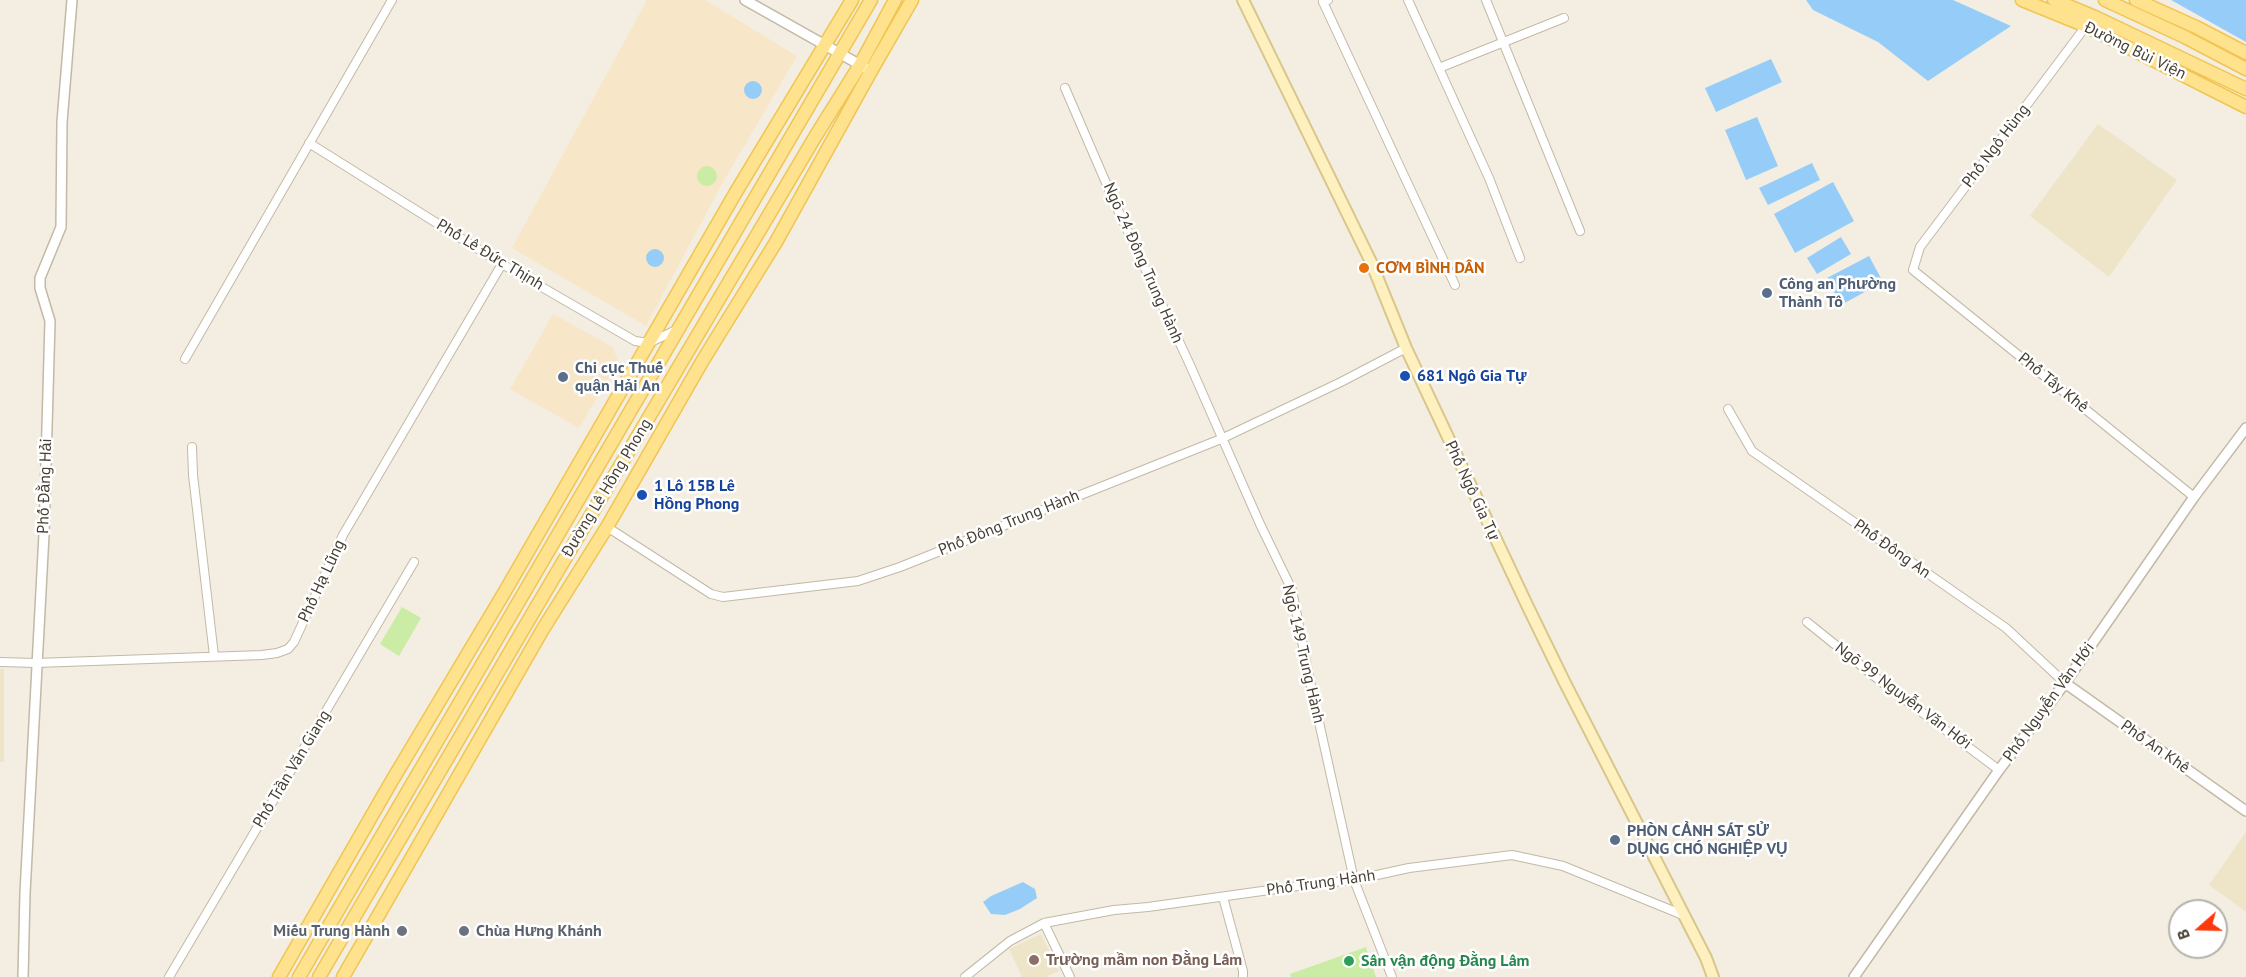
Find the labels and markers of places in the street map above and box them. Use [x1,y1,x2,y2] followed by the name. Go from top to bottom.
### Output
[1376,258,1485,278] place label: CƠM BÌNH DÂN
[1357,261,1371,275] marker: CƠM BÌNH DÂN
[1779,274,1896,312] place label: Công an Phường Thành Tô
[1760,286,1774,300] marker: Công an Phường Thành Tô
[575,358,663,396] place label: Chi cục Thuế quận Hải An
[1417,366,1527,386] place label: 681 Ngô Gia Tự
[1398,369,1412,383] marker: 681 Ngô Gia Tự
[556,370,570,384] marker: Chi cục Thuế quận Hải An
[654,476,739,514] place label: 1 Lô 15B Lê Hồng Phong
[635,488,649,502] marker: 1 Lô 15B Lê Hồng Phong
[1627,821,1788,859] place label: PHÒN CẢNH SÁT SỬ DỤNG CHÓ NGHIỆP VỤ
[1608,833,1622,847] marker: PHÒN CẢNH SÁT SỬ DỤNG CHÓ NGHIỆP VỤ
[273,921,390,941] place label: Miếu Trung Hành
[476,921,602,941] place label: Chùa Hưng Khánh
[395,924,409,938] marker: Miếu Trung Hành
[457,924,471,938] marker: Chùa Hưng Khánh
[1046,950,1242,970] place label: Trường mầm non Đằng Lâm
[1361,951,1529,971] place label: Sân vận động Đằng Lâm
[1027,953,1041,967] marker: Trường mầm non Đằng Lâm
[1342,954,1356,968] marker: Sân vận động Đằng Lâm

